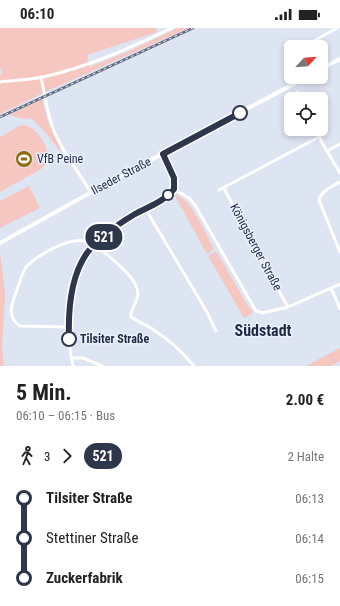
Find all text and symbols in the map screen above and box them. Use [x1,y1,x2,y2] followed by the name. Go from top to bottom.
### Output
[20,5,54,23] text: 06:10
[284,40,328,84] north arrow
[284,40,328,136] map controls
[284,92,328,136] button: locate
[232,105,248,121] unlabelled marker
[14,149,34,169] sports icon: VfB Peine
[37,152,84,166] place label: VfB Peine
[89,154,154,198] street label: Ilseder Straße
[162,189,174,201] unlabelled marker
[227,201,285,293] street label: Königsberger Straße
[81,224,127,250] line badge: 521
[93,229,115,245] text: 521
[235,321,292,340] district label: Südstadt
[61,331,77,347] marker: Tilsiter Straße
[80,332,149,346] place label: Tilsiter Straße
[16,380,72,405] text: 5 Min.
[286,391,324,409] text: 2.00 €
[16,408,115,423] text: 06:10 – 06:15 · Bus
[16,445,38,467] icon: walk
[56,445,78,467] icon: forward
[92,448,114,464] text: 521
[44,449,50,464] text: 3
[287,449,324,464] text: 2 Halte
[46,489,133,507] text: Tilsiter Straße
[295,491,324,506] text: 06:13
[46,529,138,547] text: Stettiner Straße
[295,531,324,546] text: 06:14
[46,569,123,587] text: Zuckerfabrik
[295,571,324,586] text: 06:15

